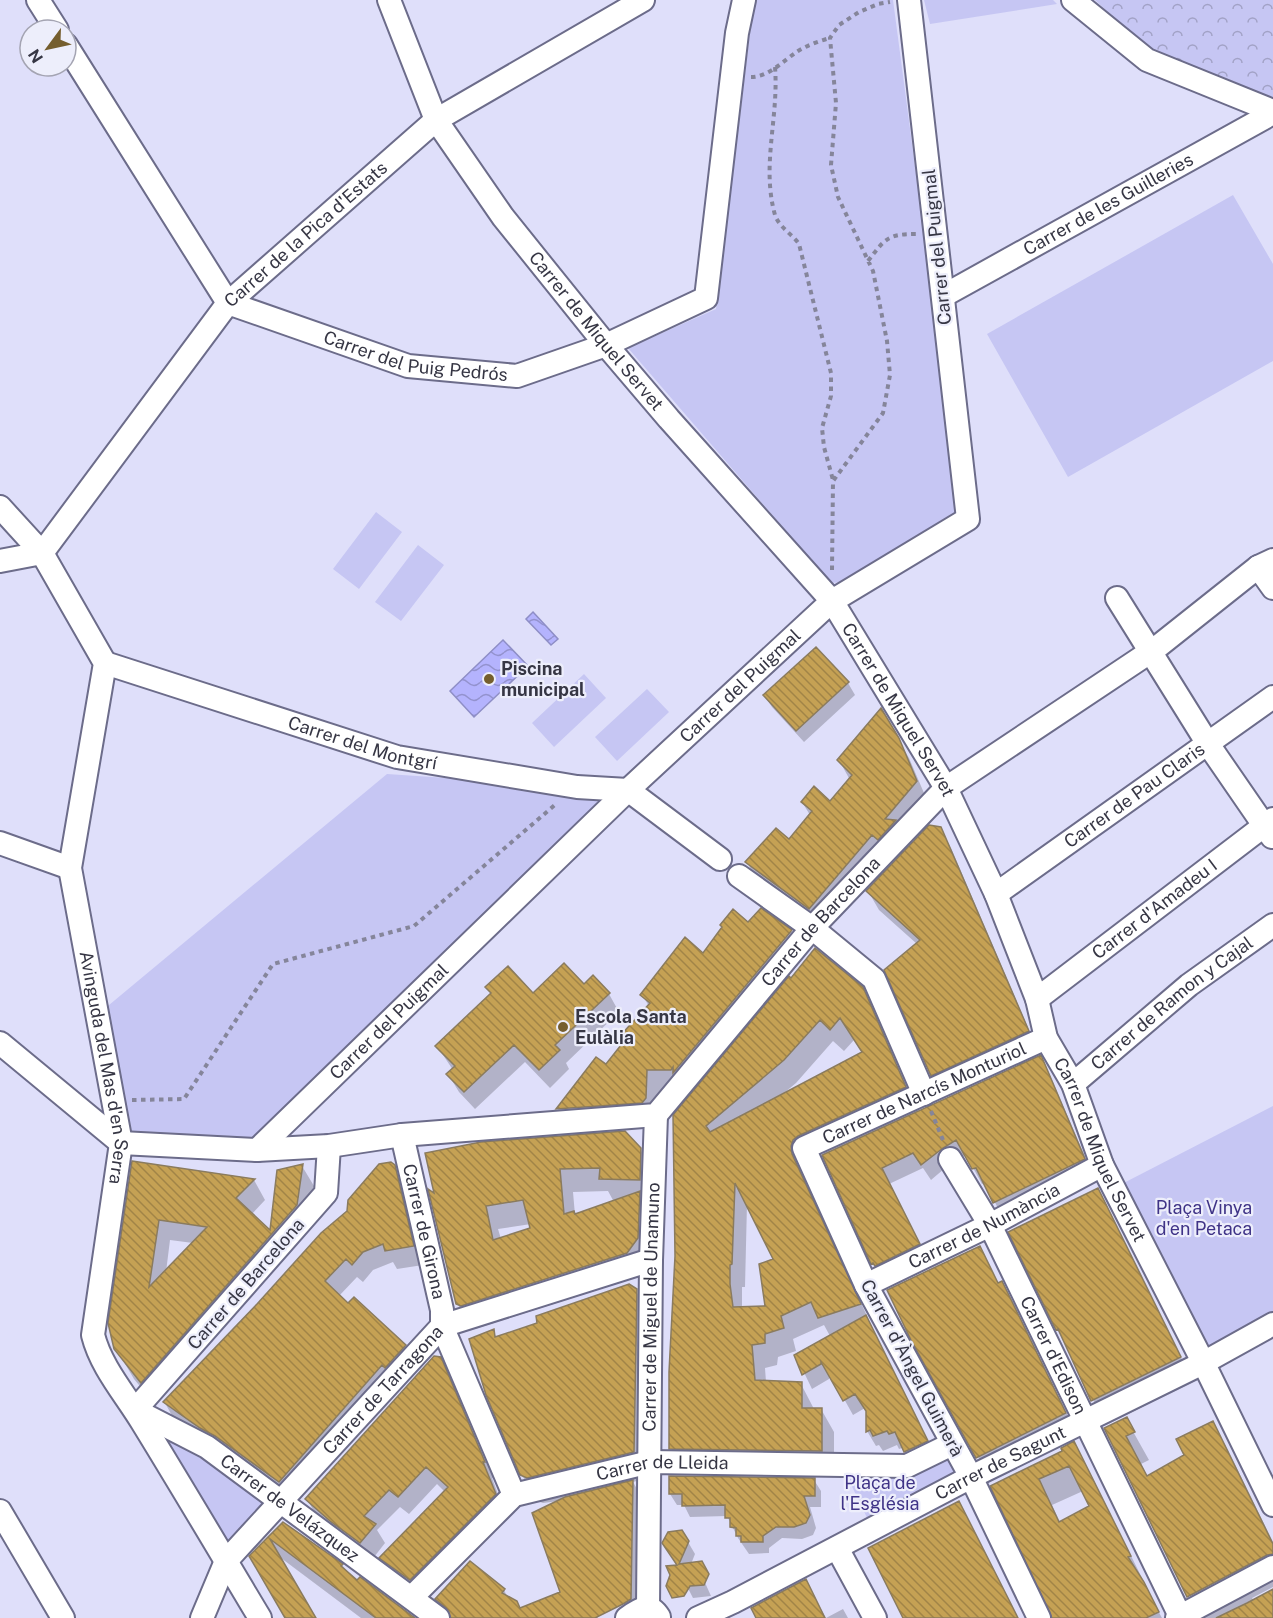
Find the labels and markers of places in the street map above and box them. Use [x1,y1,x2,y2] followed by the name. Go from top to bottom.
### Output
[501,658,585,700] place label: Piscina municipal
[482,672,496,686] marker: Piscina municipal
[575,1006,687,1048] place label: Escola Santa Eulàlia
[556,1020,570,1034] marker: Escola Santa Eulàlia

